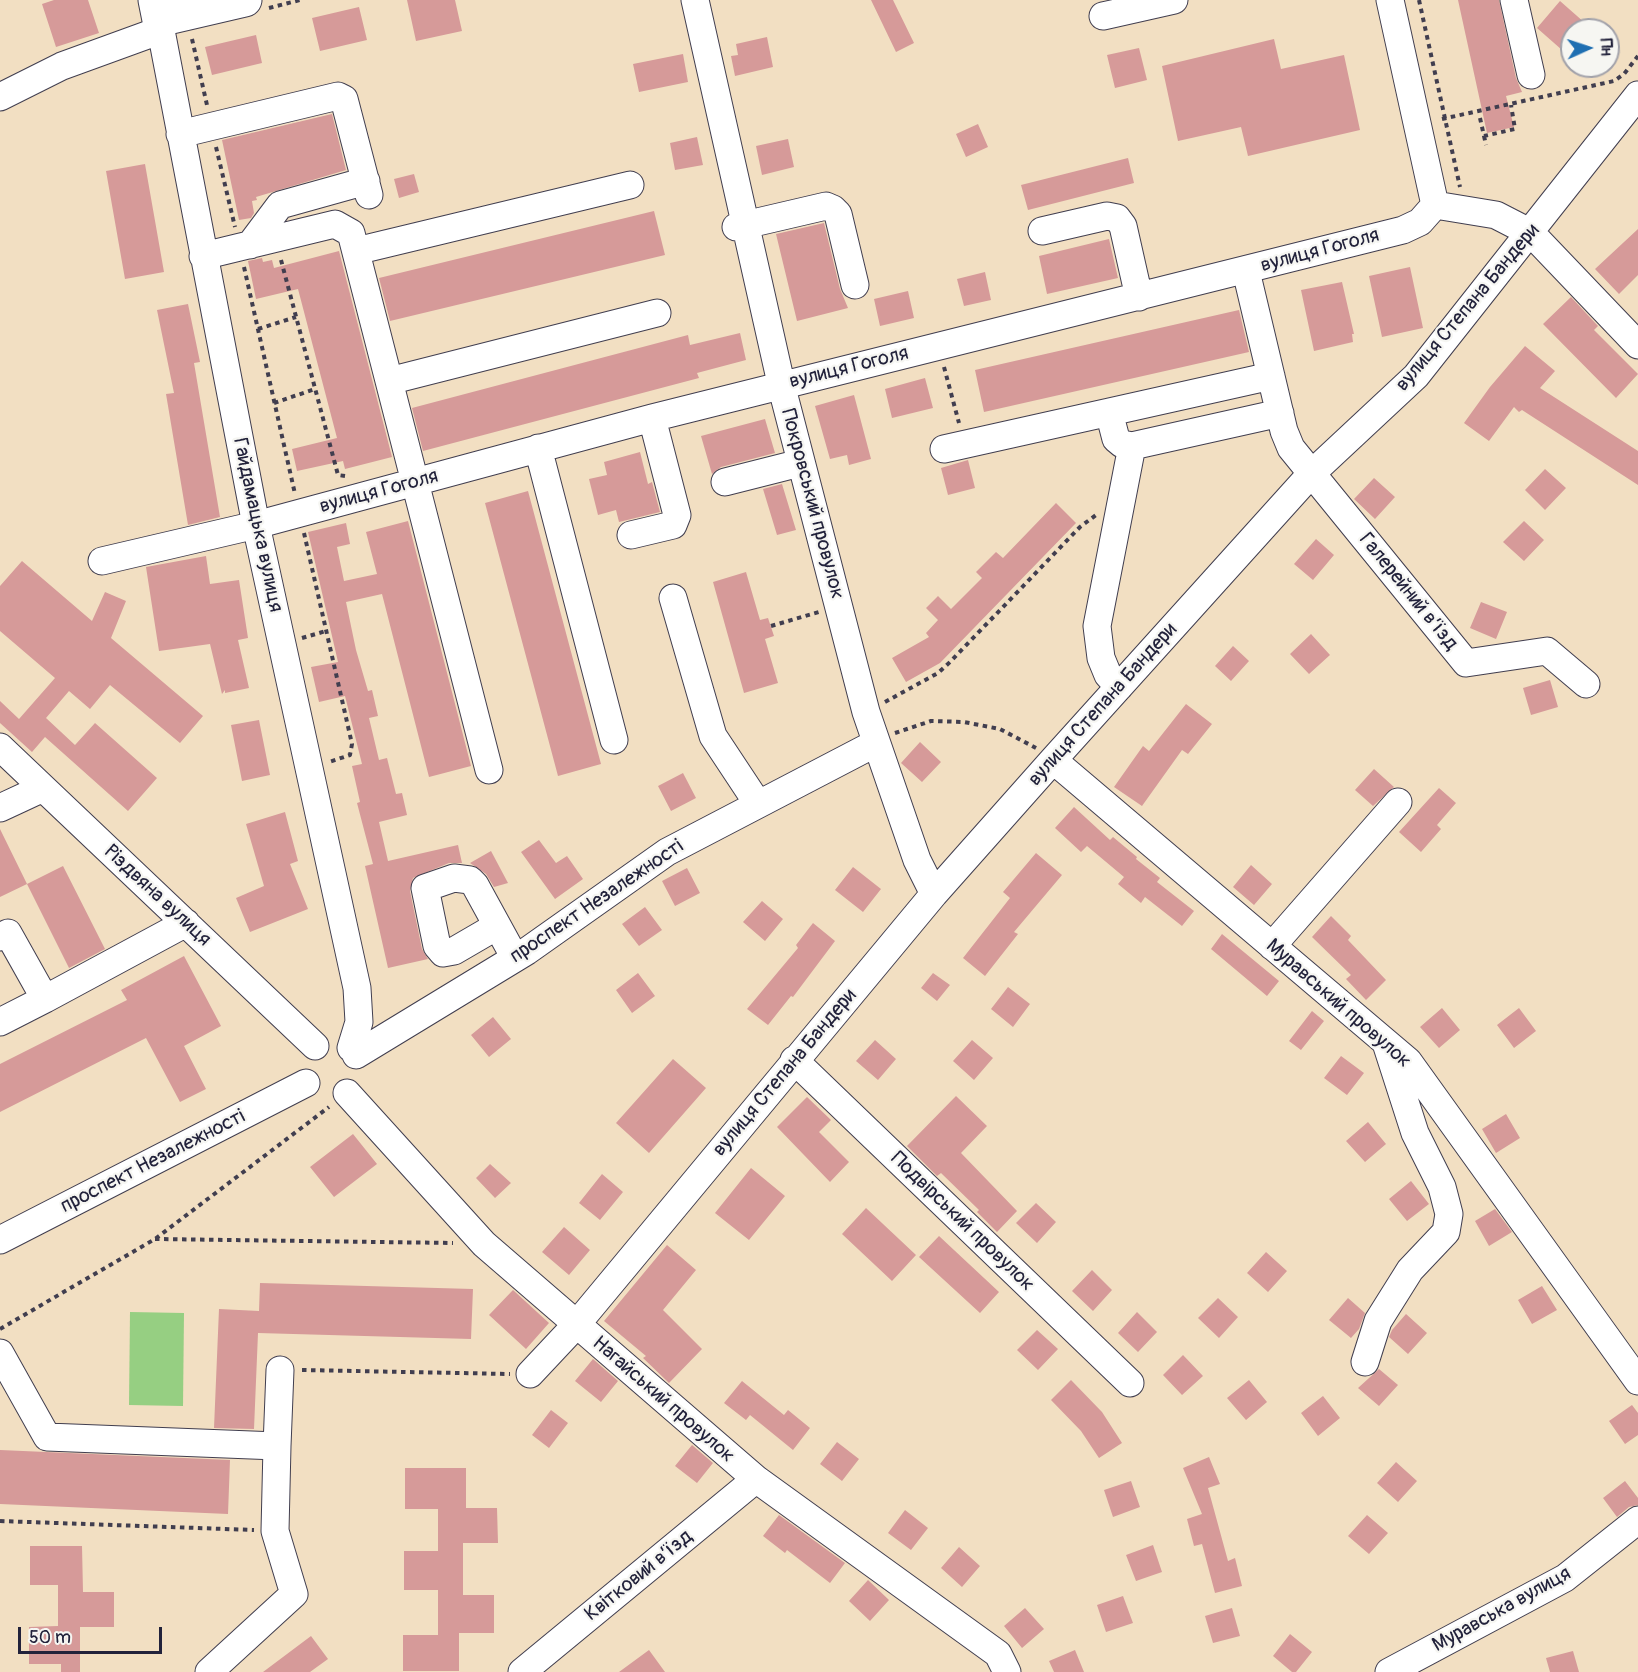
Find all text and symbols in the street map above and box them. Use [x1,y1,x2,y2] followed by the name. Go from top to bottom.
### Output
[1560,18,1620,78] north arrow
[1596,38,1616,56] text: Пн
[1391,220,1545,396] street label: вулиця Степана Бандери
[1258,224,1382,278] street label: вулиця Гоголя
[787,342,911,394] street label: вулиця Гоголя
[775,406,849,602] street label: Покровський провулок
[227,436,287,614] street label: Гайдамацька вулиця
[317,465,441,519] street label: вулиця Гоголя
[1353,529,1463,655] street label: Галерейний в’їзд
[1024,619,1182,791] street label: вулиця Степана Бандери
[506,835,688,969] street label: проспект Незалежності
[98,840,216,952] street label: Різдвяна вулиця
[1261,934,1415,1074] street label: Муравський провулок
[708,985,862,1161] street label: вулиця Степана Бандери
[57,1105,249,1219] street label: проспект Незалежності
[885,1147,1039,1297] street label: Подвірський провулок
[587,1332,739,1468] street label: Нагайський провулок
[580,1525,698,1627] street label: Квітковий в’їзд
[1429,1562,1575,1658] street label: Муравська вулиця
[21,1615,165,1653] scale bar
[29,1626,71,1649] text: 50 m

